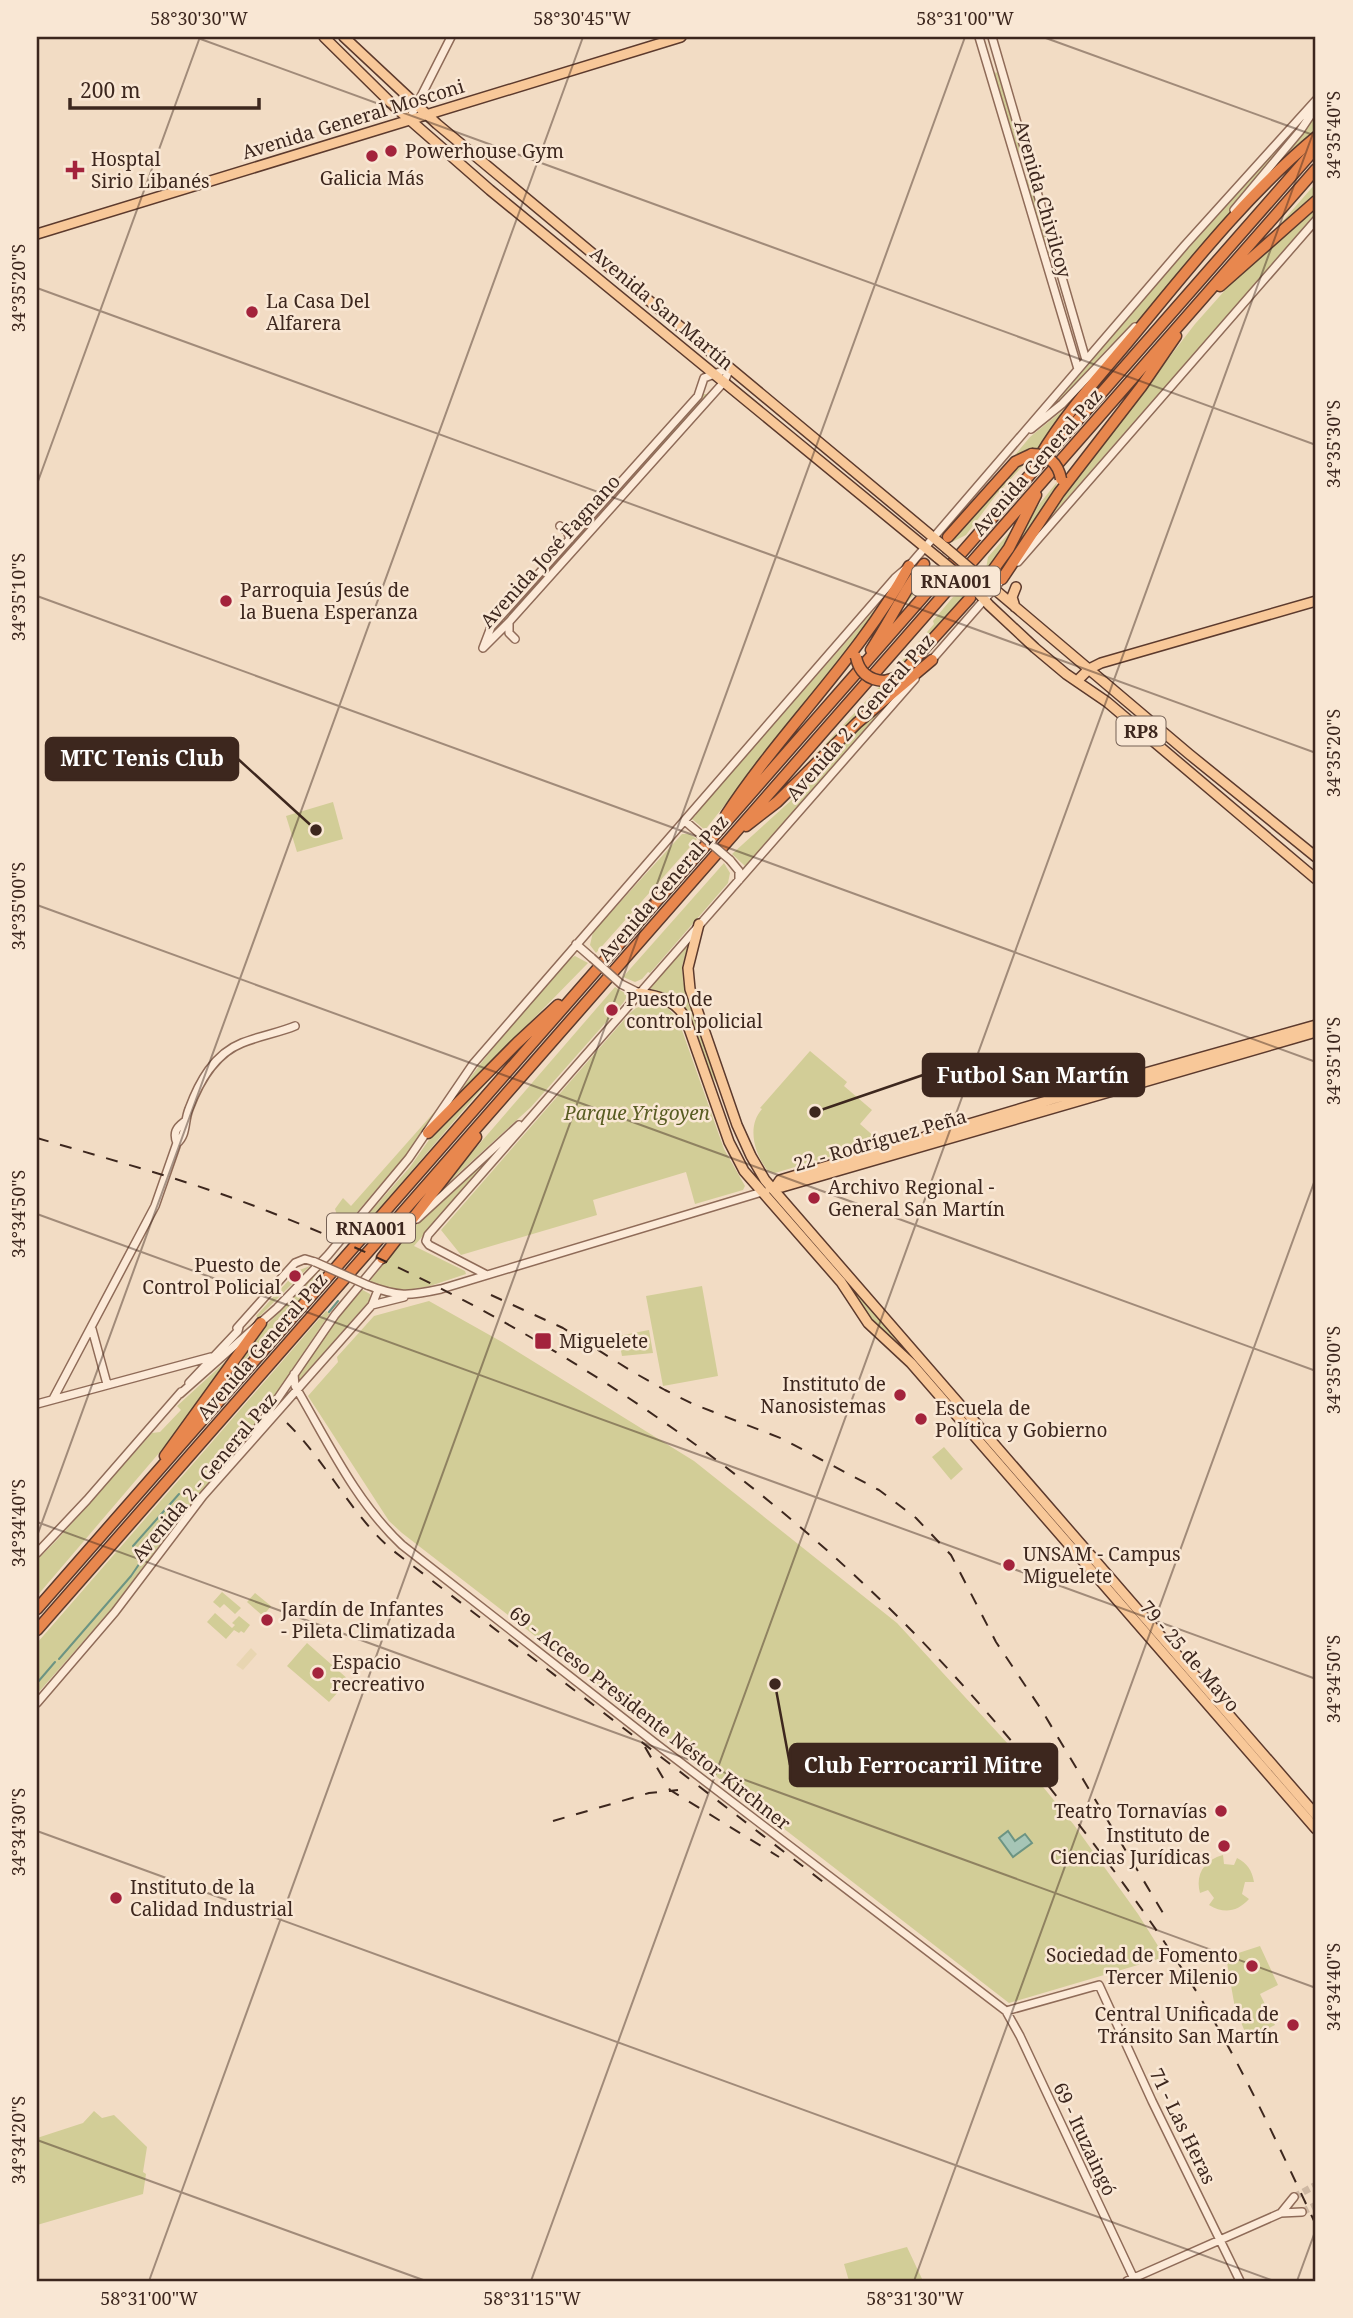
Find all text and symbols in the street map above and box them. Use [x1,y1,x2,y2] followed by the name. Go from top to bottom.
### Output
[150,6,248,30] text: 58°30'30"W
[533,6,631,30] text: 58°30'45"W
[916,6,1014,30] text: 58°31'00"W
[70,66,259,110] scale bar
[239,73,467,165] street label: Avenida General Mosconi
[80,76,141,104] text: 200 m
[1321,91,1345,179] text: 34°35'40"S
[1008,117,1078,281] street label: Avenida Chivilcoy
[405,138,564,164] place label: Powerhouse Gym
[383,143,399,159] marker: Powerhouse Gym
[91,146,210,194] place label: Hosptal Sirio Libanés
[364,148,380,164] marker: Galicia Más
[65,160,85,180] marker: Hosptal Sirio Libanés
[320,165,424,191] place label: Galicia Más
[585,240,739,376] street label: Avenida San Martín
[6,244,30,332] text: 34°35'20"S
[266,288,370,336] place label: La Casa Del Alfarera
[244,304,260,320] marker: La Casa Del Alfarera
[966,383,1108,541] street label: Avenida General Paz
[1321,400,1345,488] text: 34°35'30"S
[474,469,626,633] street label: Avenida José Fagnano
[6,553,30,641] text: 34°35'10"S
[912,566,1000,596] road number: RNA001
[240,577,418,625] place label: Parroquia Jesús de la Buena Esperanza
[218,593,234,609] marker: Parroquia Jesús de la Buena Esperanza
[780,628,940,806] street label: Avenida 2 - General Paz
[1321,709,1345,797] text: 34°35'20"S
[1116,716,1166,746] road number: RP8
[46,738,238,780] callout: MTC Tenis Club
[60,744,224,772] text: MTC Tenis Club
[592,809,734,967] street label: Avenida General Paz
[6,862,30,950] text: 34°35'00"S
[626,986,763,1034] place label: Puesto de control policial
[604,1002,620,1018] marker: Puesto de control policial
[1321,1017,1345,1105] text: 34°35'10"S
[923,1054,1144,1096] callout: Futbol San Martín
[937,1061,1129,1089] text: Futbol San Martín
[563,1100,711,1126] park label: Parque Yrigoyen
[790,1103,970,1177] street label: 22 - Rodríguez Peña
[6,1170,30,1258] text: 34°34'50"S
[828,1174,1005,1222] place label: Archivo Regional - General San Martín
[806,1190,822,1206] marker: Archivo Regional - General San Martín
[327,1213,415,1242] road number: RNA001
[142,1252,281,1300] place label: Puesto de Control Policial
[191,1267,333,1425] street label: Avenida General Paz
[287,1268,303,1284] marker: Puesto de Control Policial
[1321,1326,1345,1414] text: 34°35'00"S
[559,1328,648,1354] place label: Miguelete
[533,1331,553,1351] marker: Miguelete
[760,1371,886,1419] place label: Instituto de Nanosistemas
[125,1387,283,1567] street label: Avenida 2 - General Paz
[892,1387,908,1403] marker: Instituto de Nanosistemas
[935,1395,1107,1443] place label: Escuela de Política y Gobierno
[913,1411,929,1427] marker: Escuela de Política y Gobierno
[6,1479,30,1567] text: 34°34'40"S
[1023,1541,1181,1589] place label: UNSAM - Campus Miguelete
[1001,1557,1017,1573] marker: UNSAM - Campus Miguelete
[1134,1595,1246,1717] street label: 79 - 25 de Mayo
[280,1596,456,1644] place label: Jardín de Infantes - Pileta Climatizada
[504,1600,796,1836] street label: 69 - Acceso Presidente Néstor Kirchner
[259,1612,275,1628] marker: Jardín de Infantes - Pileta Climatizada
[1321,1635,1345,1723] text: 34°34'50"S
[332,1649,425,1697] place label: Espacio recreativo
[310,1665,326,1681] marker: Espacio recreativo
[790,1744,1057,1786] callout: Club Ferrocarril Mitre
[804,1751,1042,1779] text: Club Ferrocarril Mitre
[6,1788,30,1876] text: 34°34'30"S
[1054,1798,1207,1824] place label: Teatro Tornavías
[1213,1803,1229,1819] marker: Teatro Tornavías
[1050,1822,1210,1870] place label: Instituto de Ciencias Jurídicas
[1216,1838,1232,1854] marker: Instituto de Ciencias Jurídicas
[130,1874,293,1922] place label: Instituto de la Calidad Industrial
[108,1890,124,1906] marker: Instituto de la Calidad Industrial
[1046,1942,1238,1990] place label: Sociedad de Fomento Tercer Milenio
[1321,1943,1345,2031] text: 34°34'40"S
[1244,1958,1260,1974] marker: Sociedad de Fomento Tercer Milenio
[1094,2001,1279,2049] place label: Central Unificada de Tránsito San Martín
[1285,2017,1301,2033] marker: Central Unificada de Tránsito San Martín
[1144,2064,1222,2188] street label: 71 - Las Heras
[1047,2078,1123,2200] street label: 69 - Ituzaingó
[6,2096,30,2184] text: 34°34'20"S
[100,2286,198,2310] text: 58°31'00"W
[483,2286,581,2310] text: 58°31'15"W
[866,2286,964,2310] text: 58°31'30"W

